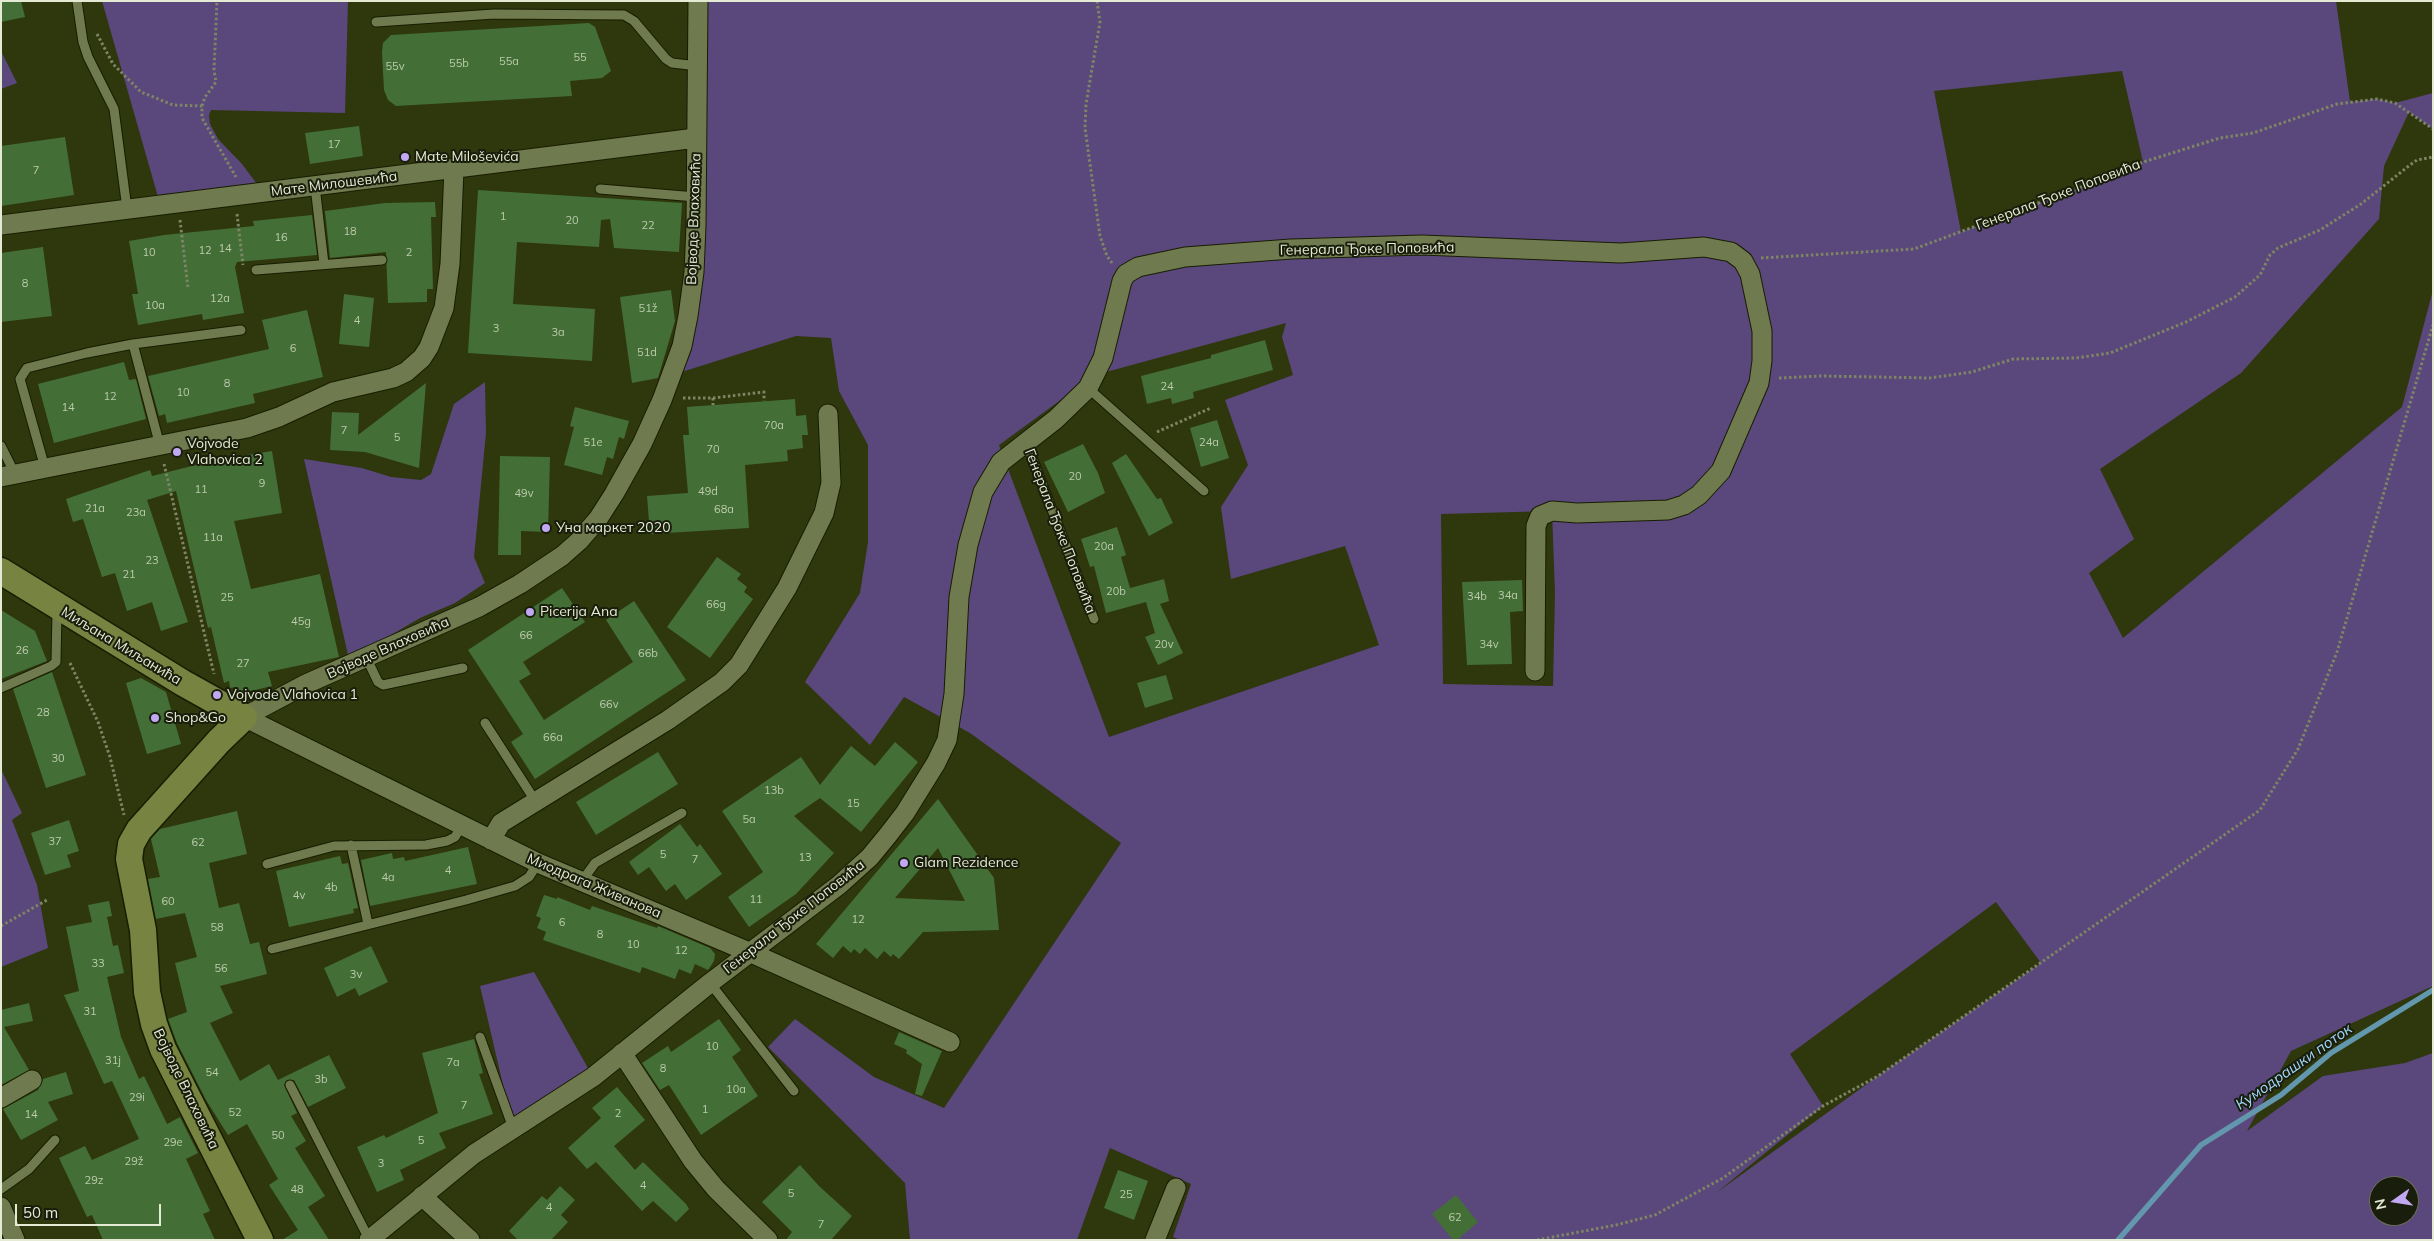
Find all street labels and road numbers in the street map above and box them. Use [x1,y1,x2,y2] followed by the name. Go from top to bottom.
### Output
[683,153,705,285] street label: Војводе Влаховића
[1973,156,2143,234] street label: Генерала Ђоке Поповића
[270,168,398,200] street label: Мате Милошевића
[1279,239,1455,259] street label: Генерала Ђоке Поповића
[1021,446,1099,616] street label: Генерала Ђоке Поповића
[58,604,184,688] street label: Миљана Миљанића
[324,614,452,682] street label: Војводе Влаховића
[524,850,664,922] street label: Миодрага Живанова
[720,857,868,977] street label: Генерала Ђоке Поповића
[150,1026,222,1152] street label: Војводе Влаховића

